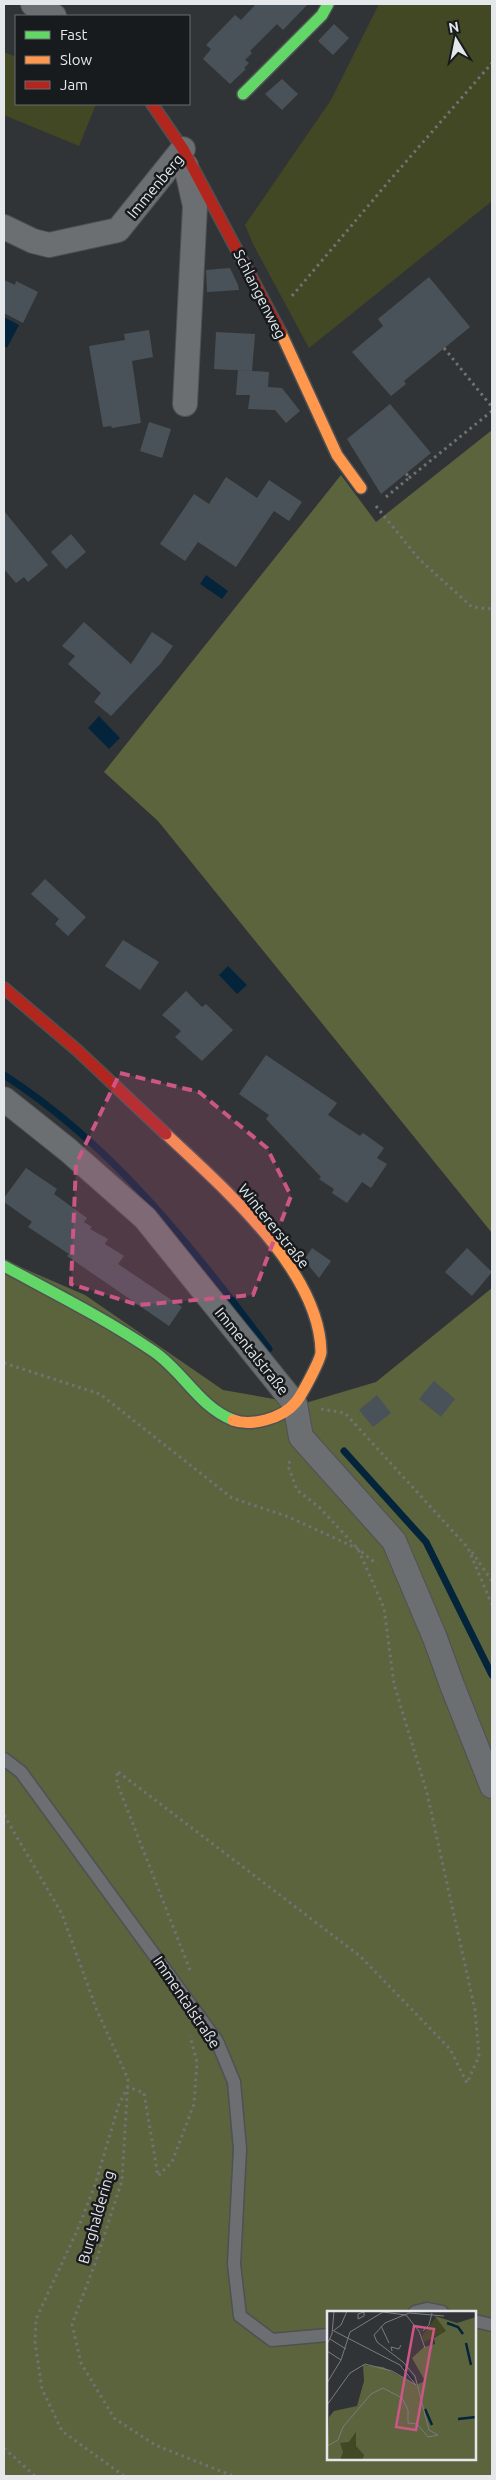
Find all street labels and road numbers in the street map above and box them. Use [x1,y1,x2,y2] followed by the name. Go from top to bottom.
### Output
[123,151,187,221] street label: Immenberg
[230,247,290,341] street label: Schlangenweg
[235,1181,313,1271] street label: Wintererstraße
[212,1304,292,1398] street label: Immentalstraße
[150,1953,224,2051] street label: Immentalstraße
[75,2168,117,2266] street label: Burghaldering

